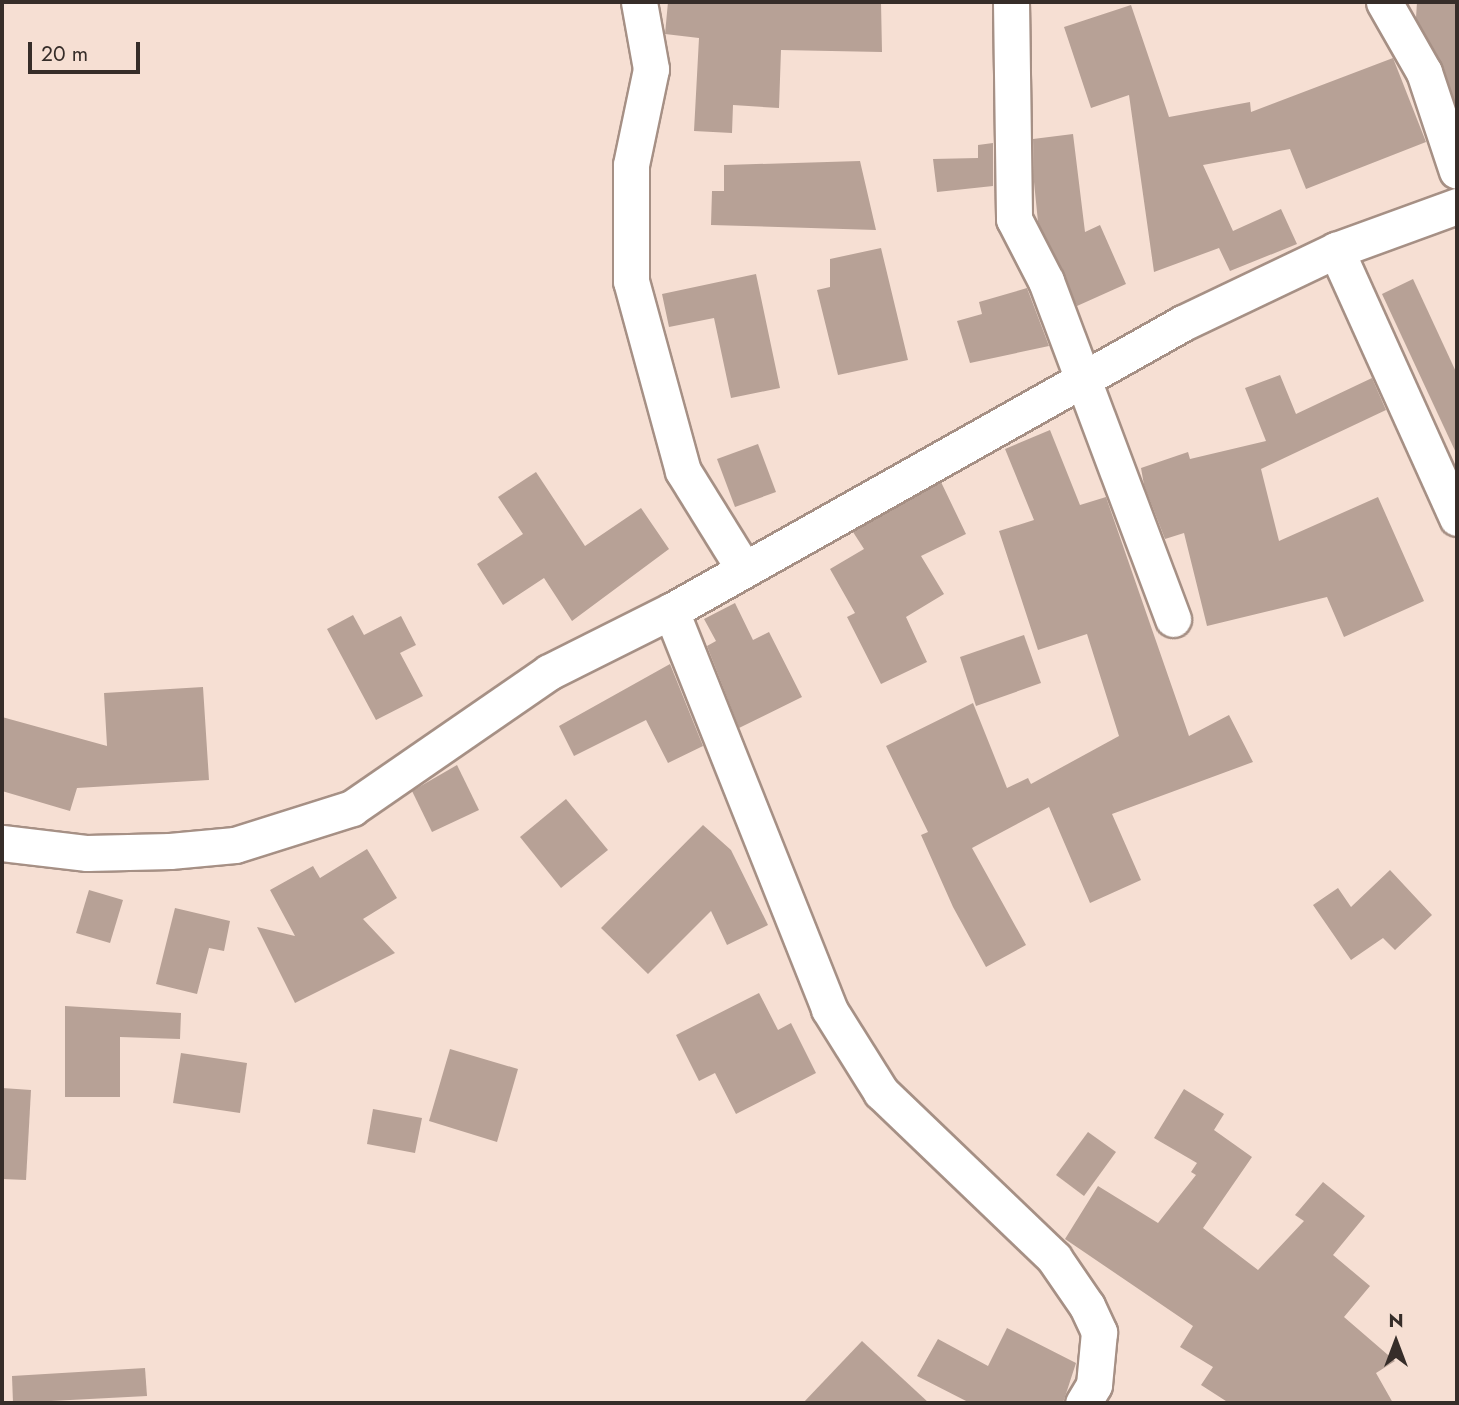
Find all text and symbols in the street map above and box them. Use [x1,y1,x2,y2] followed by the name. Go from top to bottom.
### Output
[32,28,144,72] scale bar
[41,39,88,69] text: 20 m
[1361,1307,1431,1377] north arrow
[1388,1307,1404,1334] text: N

